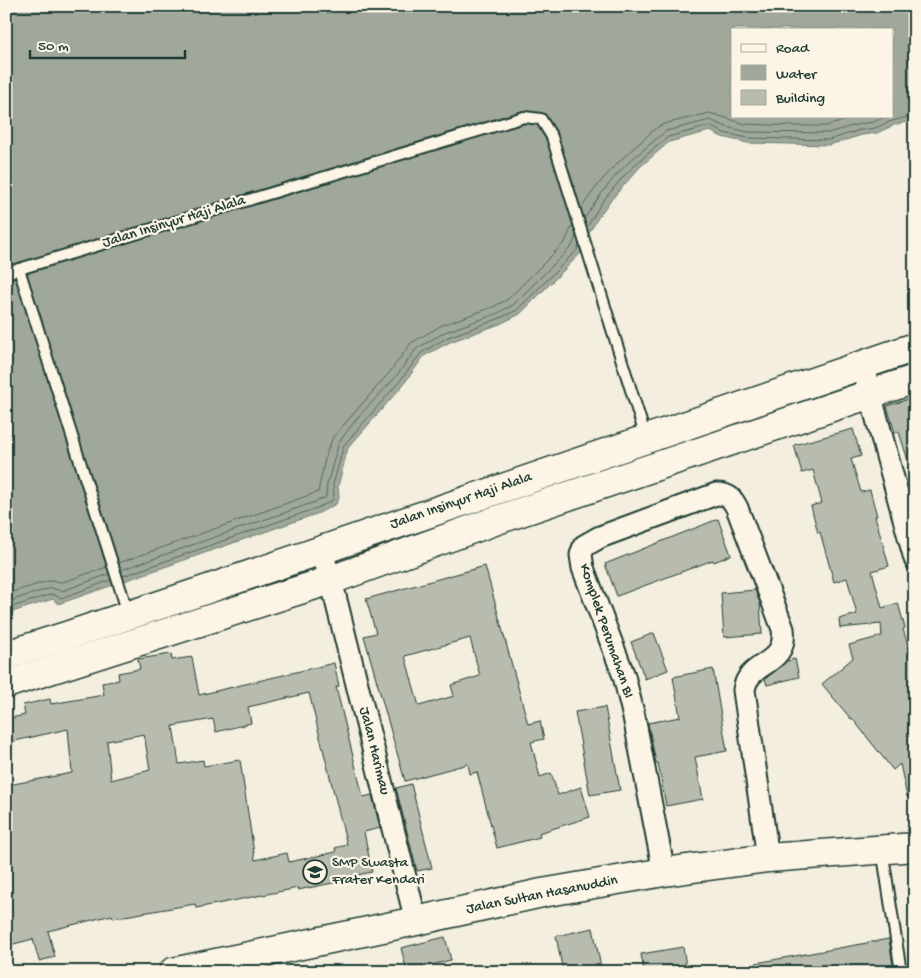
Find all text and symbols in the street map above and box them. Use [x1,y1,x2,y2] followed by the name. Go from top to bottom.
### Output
[30,28,185,60] scale bar
[731,28,894,118] legend
[38,38,69,56] text: 50 m
[776,40,810,58] text: Road
[776,66,818,84] text: Water
[775,90,825,108] text: Building
[100,191,248,252] street label: Jalan Insinyur Haji Alala
[388,468,535,534] street label: Jalan Insinyur Haji Alala
[575,561,637,701] street label: Komplek Perumahan BI
[354,705,394,797] street label: Jalan Harimau
[331,854,425,889] place label: SMP Swasta Frater Kendari
[302,859,328,885] school or university icon: SMP Swasta Frater Kendari
[465,871,619,919] street label: Jalan Sultan Hasanuddin

